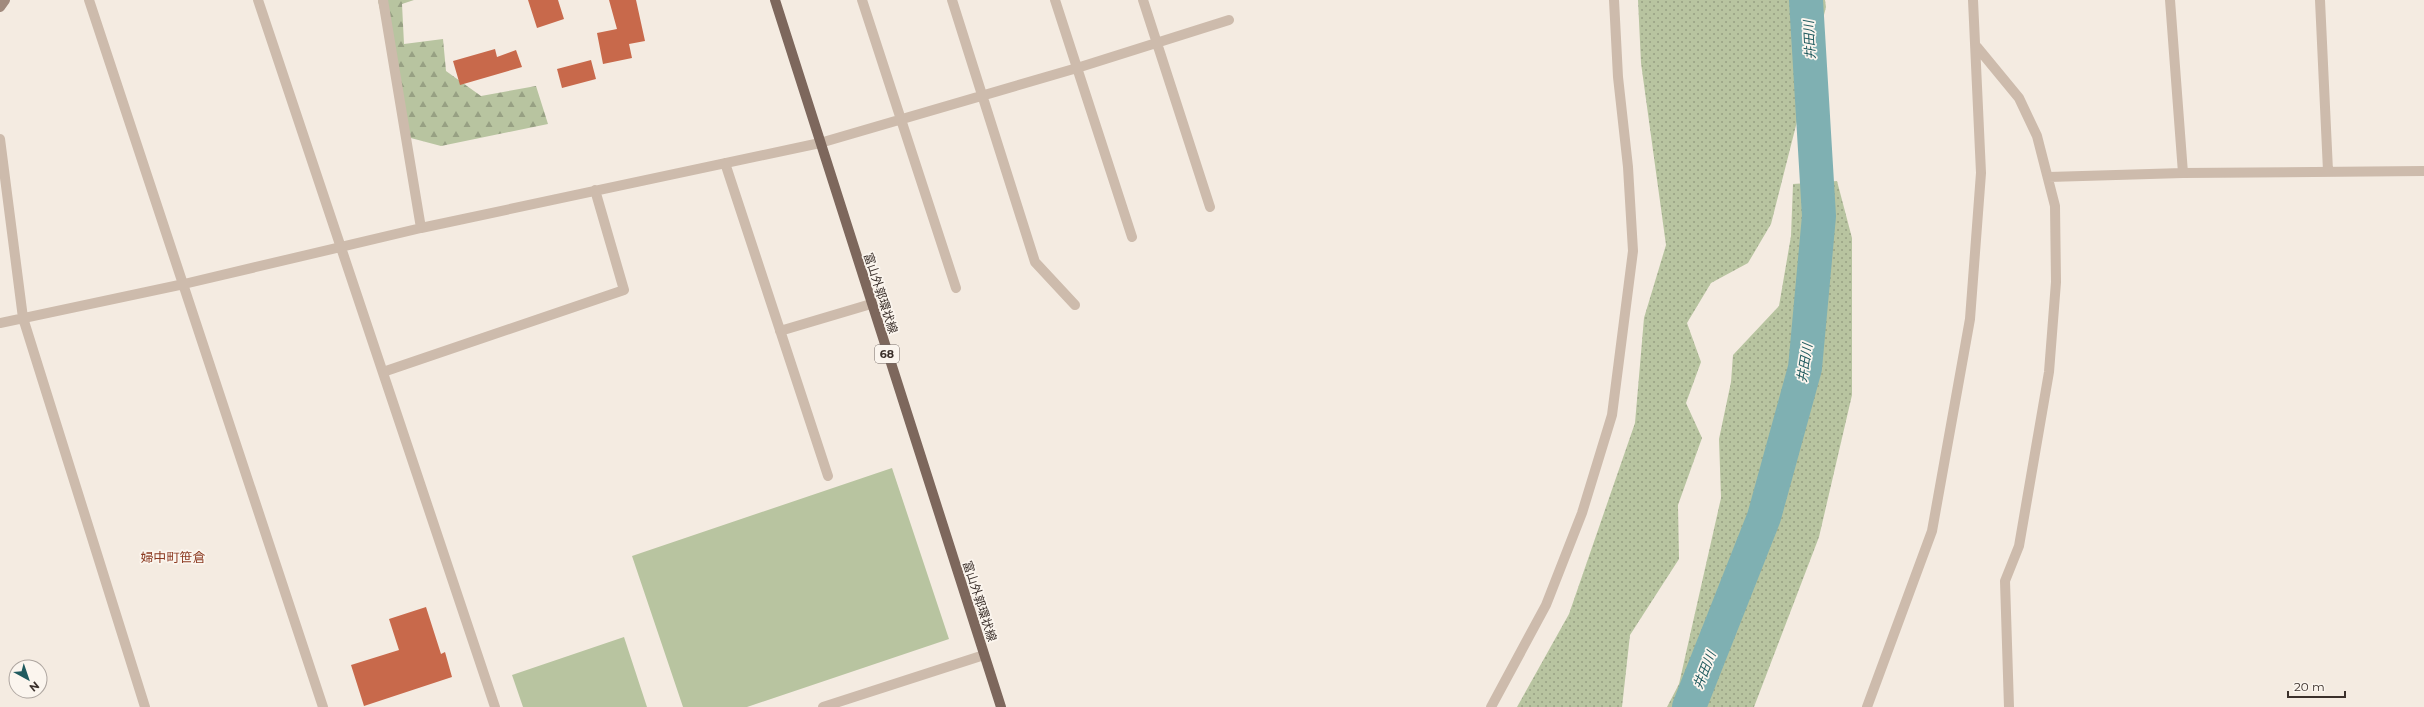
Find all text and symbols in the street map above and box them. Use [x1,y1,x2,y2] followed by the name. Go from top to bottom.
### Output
[1800,18,1818,60] water label: 井田川
[861,251,901,335] street label: 富山外郭環状線
[1793,341,1815,384] water label: 井田川
[875,345,899,363] road number: 68
[140,549,206,565] district label: 婦中町笹倉
[960,559,1000,643] street label: 富山外郭環状線
[1689,647,1719,691] water label: 井田川
[8,659,48,699] north arrow
[2288,673,2345,699] scale bar
[27,678,42,695] text: N
[2294,679,2325,694] text: 20 m

